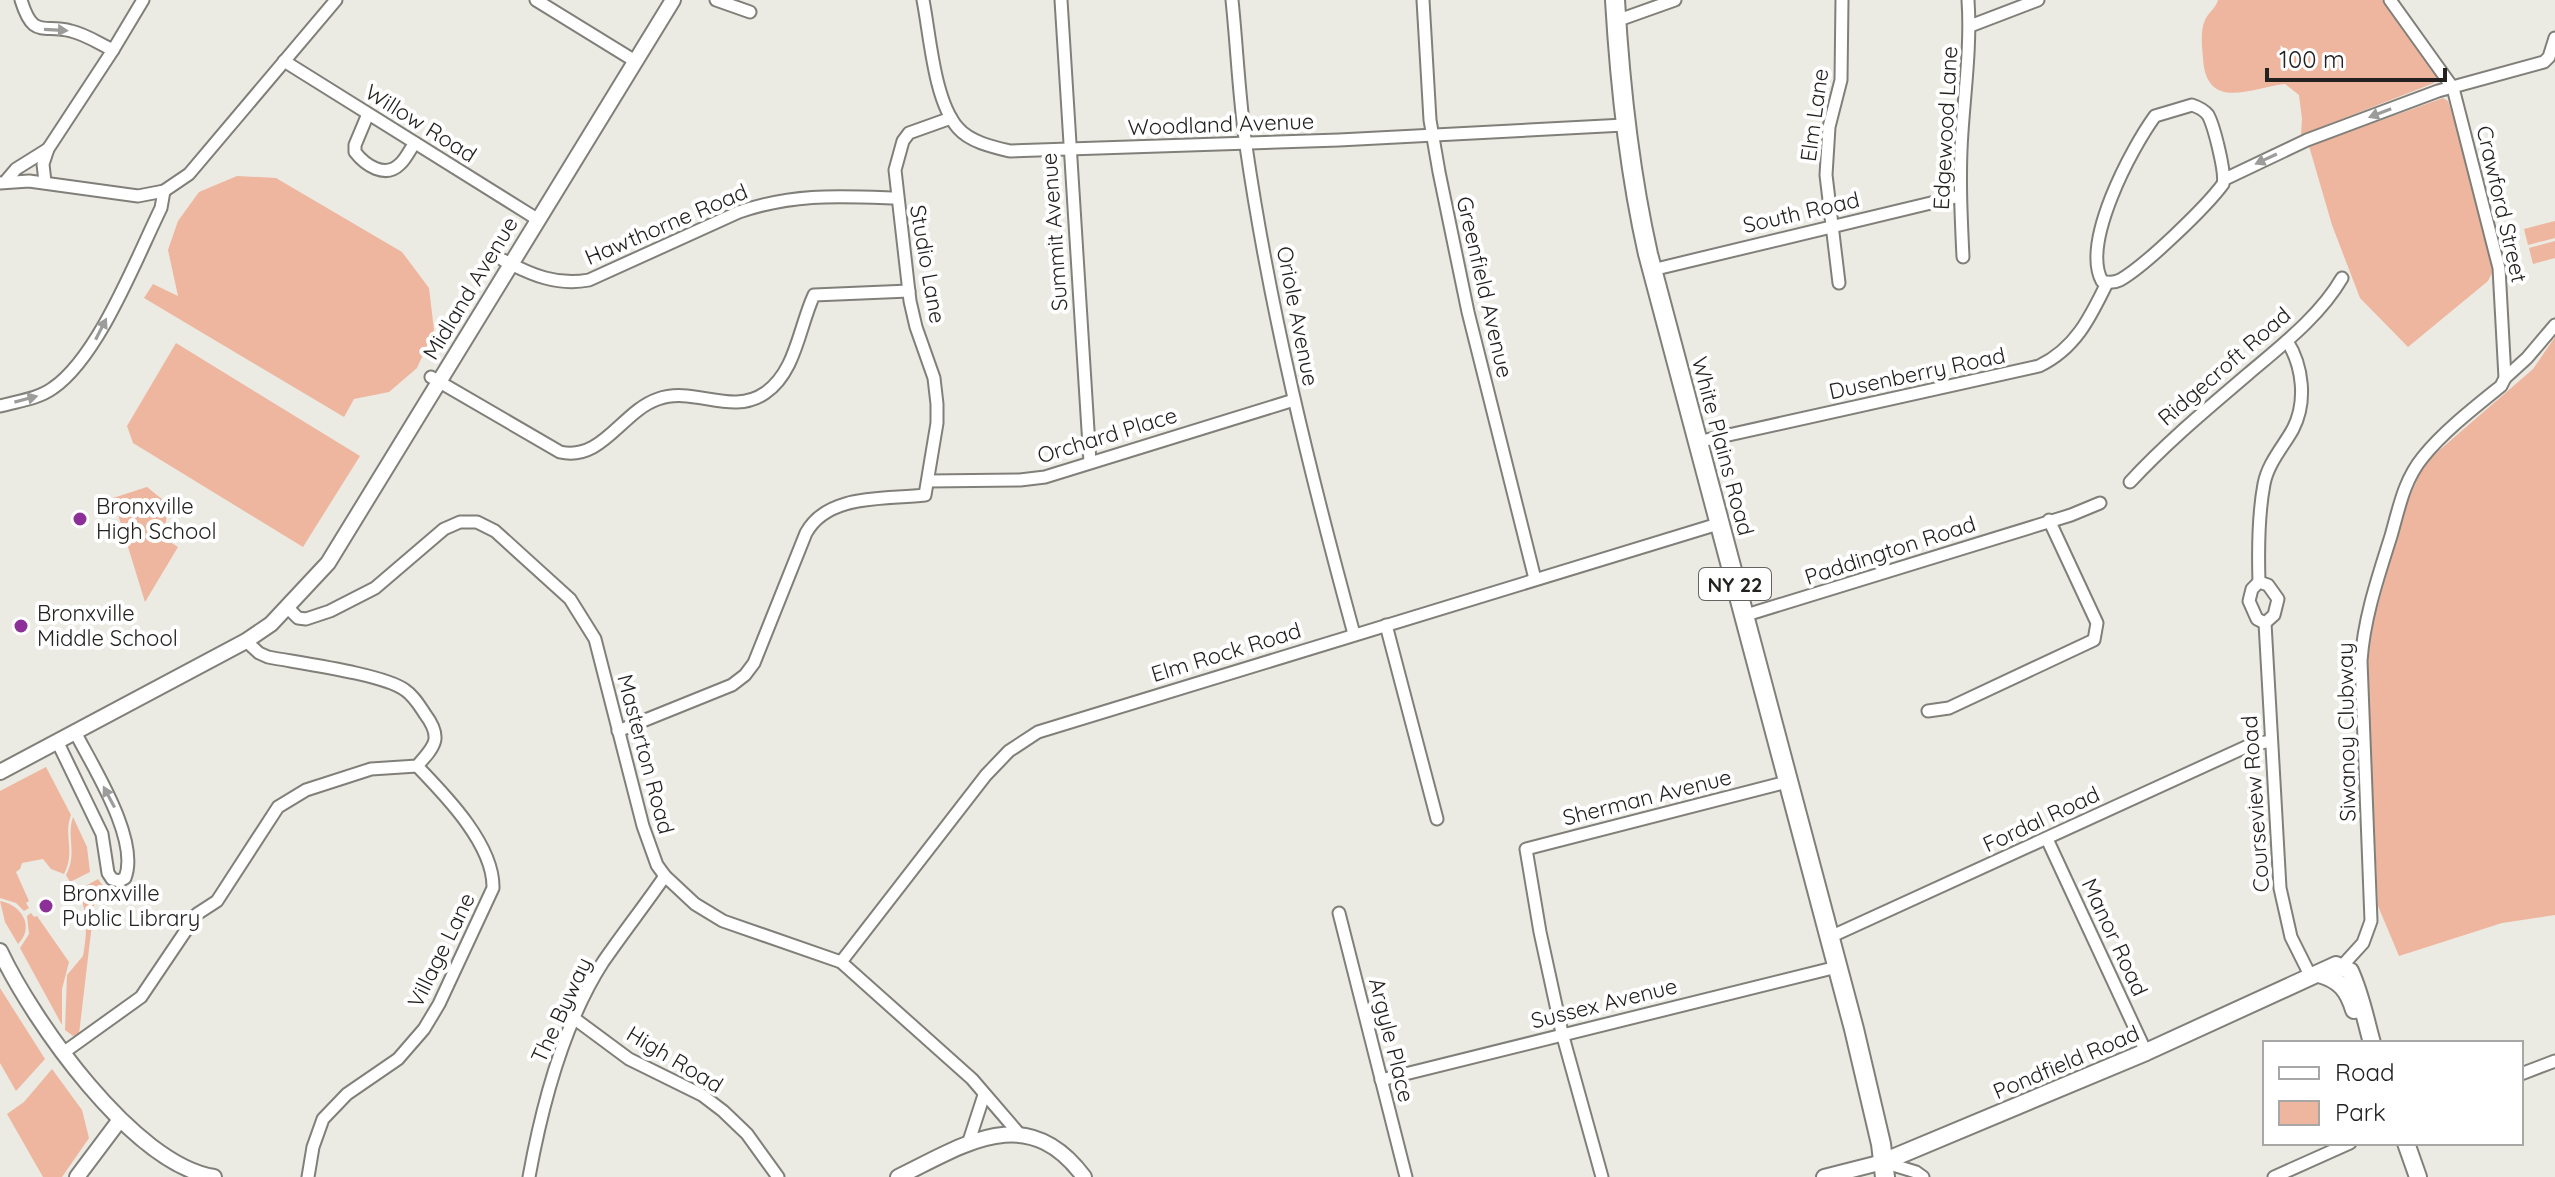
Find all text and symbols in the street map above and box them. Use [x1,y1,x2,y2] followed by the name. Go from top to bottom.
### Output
[44,24,69,37] one-way arrow
[2267,32,2445,82] scale bar
[2279,44,2345,74] text: 100 m
[1927,45,1963,211] street label: Edgewood Lane
[1794,67,1834,163] street label: Elm Lane
[360,78,482,168] street label: Willow Road
[1127,107,1315,141] street label: Woodland Avenue
[2368,107,2392,120] one-way arrow
[2470,123,2534,285] street label: Crawford Street
[1035,152,1073,312] street label: Summit Avenue
[2254,152,2277,165] one-way arrow
[580,177,752,271] street label: Hawthorne Road
[1740,185,1862,239] street label: South Road
[1451,194,1519,380] street label: Greenfield Avenue
[904,203,952,325] street label: Studio Lane
[416,211,524,365] street label: Midland Avenue
[1271,244,1325,388] street label: Oriole Avenue
[2152,301,2296,431] street label: Ridgecroft Road
[94,318,108,341] one-way arrow
[1826,341,2008,405] street label: Dusenberry Road
[1686,353,1760,539] street label: White Plains Road
[14,392,39,404] one-way arrow
[1034,400,1180,470] street label: Orchard Place
[96,492,217,545] place label: Bronxville High School
[1801,509,1979,591] street label: Paddington Road
[71,510,89,528] marker: Bronxville High School
[1699,568,1771,600] road number: NY 22
[37,599,178,652] place label: Bronxville Middle School
[1148,616,1304,688] street label: Elm Rock Road
[12,617,30,635] marker: Bronxville Middle School
[2330,642,2362,822] street label: Siwanoy Clubway
[611,671,681,837] street label: Masterton Road
[2235,715,2275,893] street label: Courseview Road
[1560,762,1734,832] street label: Sherman Avenue
[1978,780,2104,858] street label: Fordal Road
[103,786,116,809] one-way arrow
[2076,874,2154,1000] street label: Manor Road
[62,879,200,932] place label: Bronxville Public Library
[401,888,481,1012] street label: Village Lane
[37,897,55,915] marker: Bronxville Public Library
[524,953,598,1067] street label: The Byway
[1528,971,1680,1035] street label: Sussex Avenue
[1363,975,1421,1105] street label: Argyle Place
[622,1019,728,1099] street label: High Road
[1989,1019,2143,1105] street label: Pondfield Road
[2263,1041,2523,1145] legend
[2335,1057,2395,1087] text: Road
[2335,1097,2386,1127] text: Park

